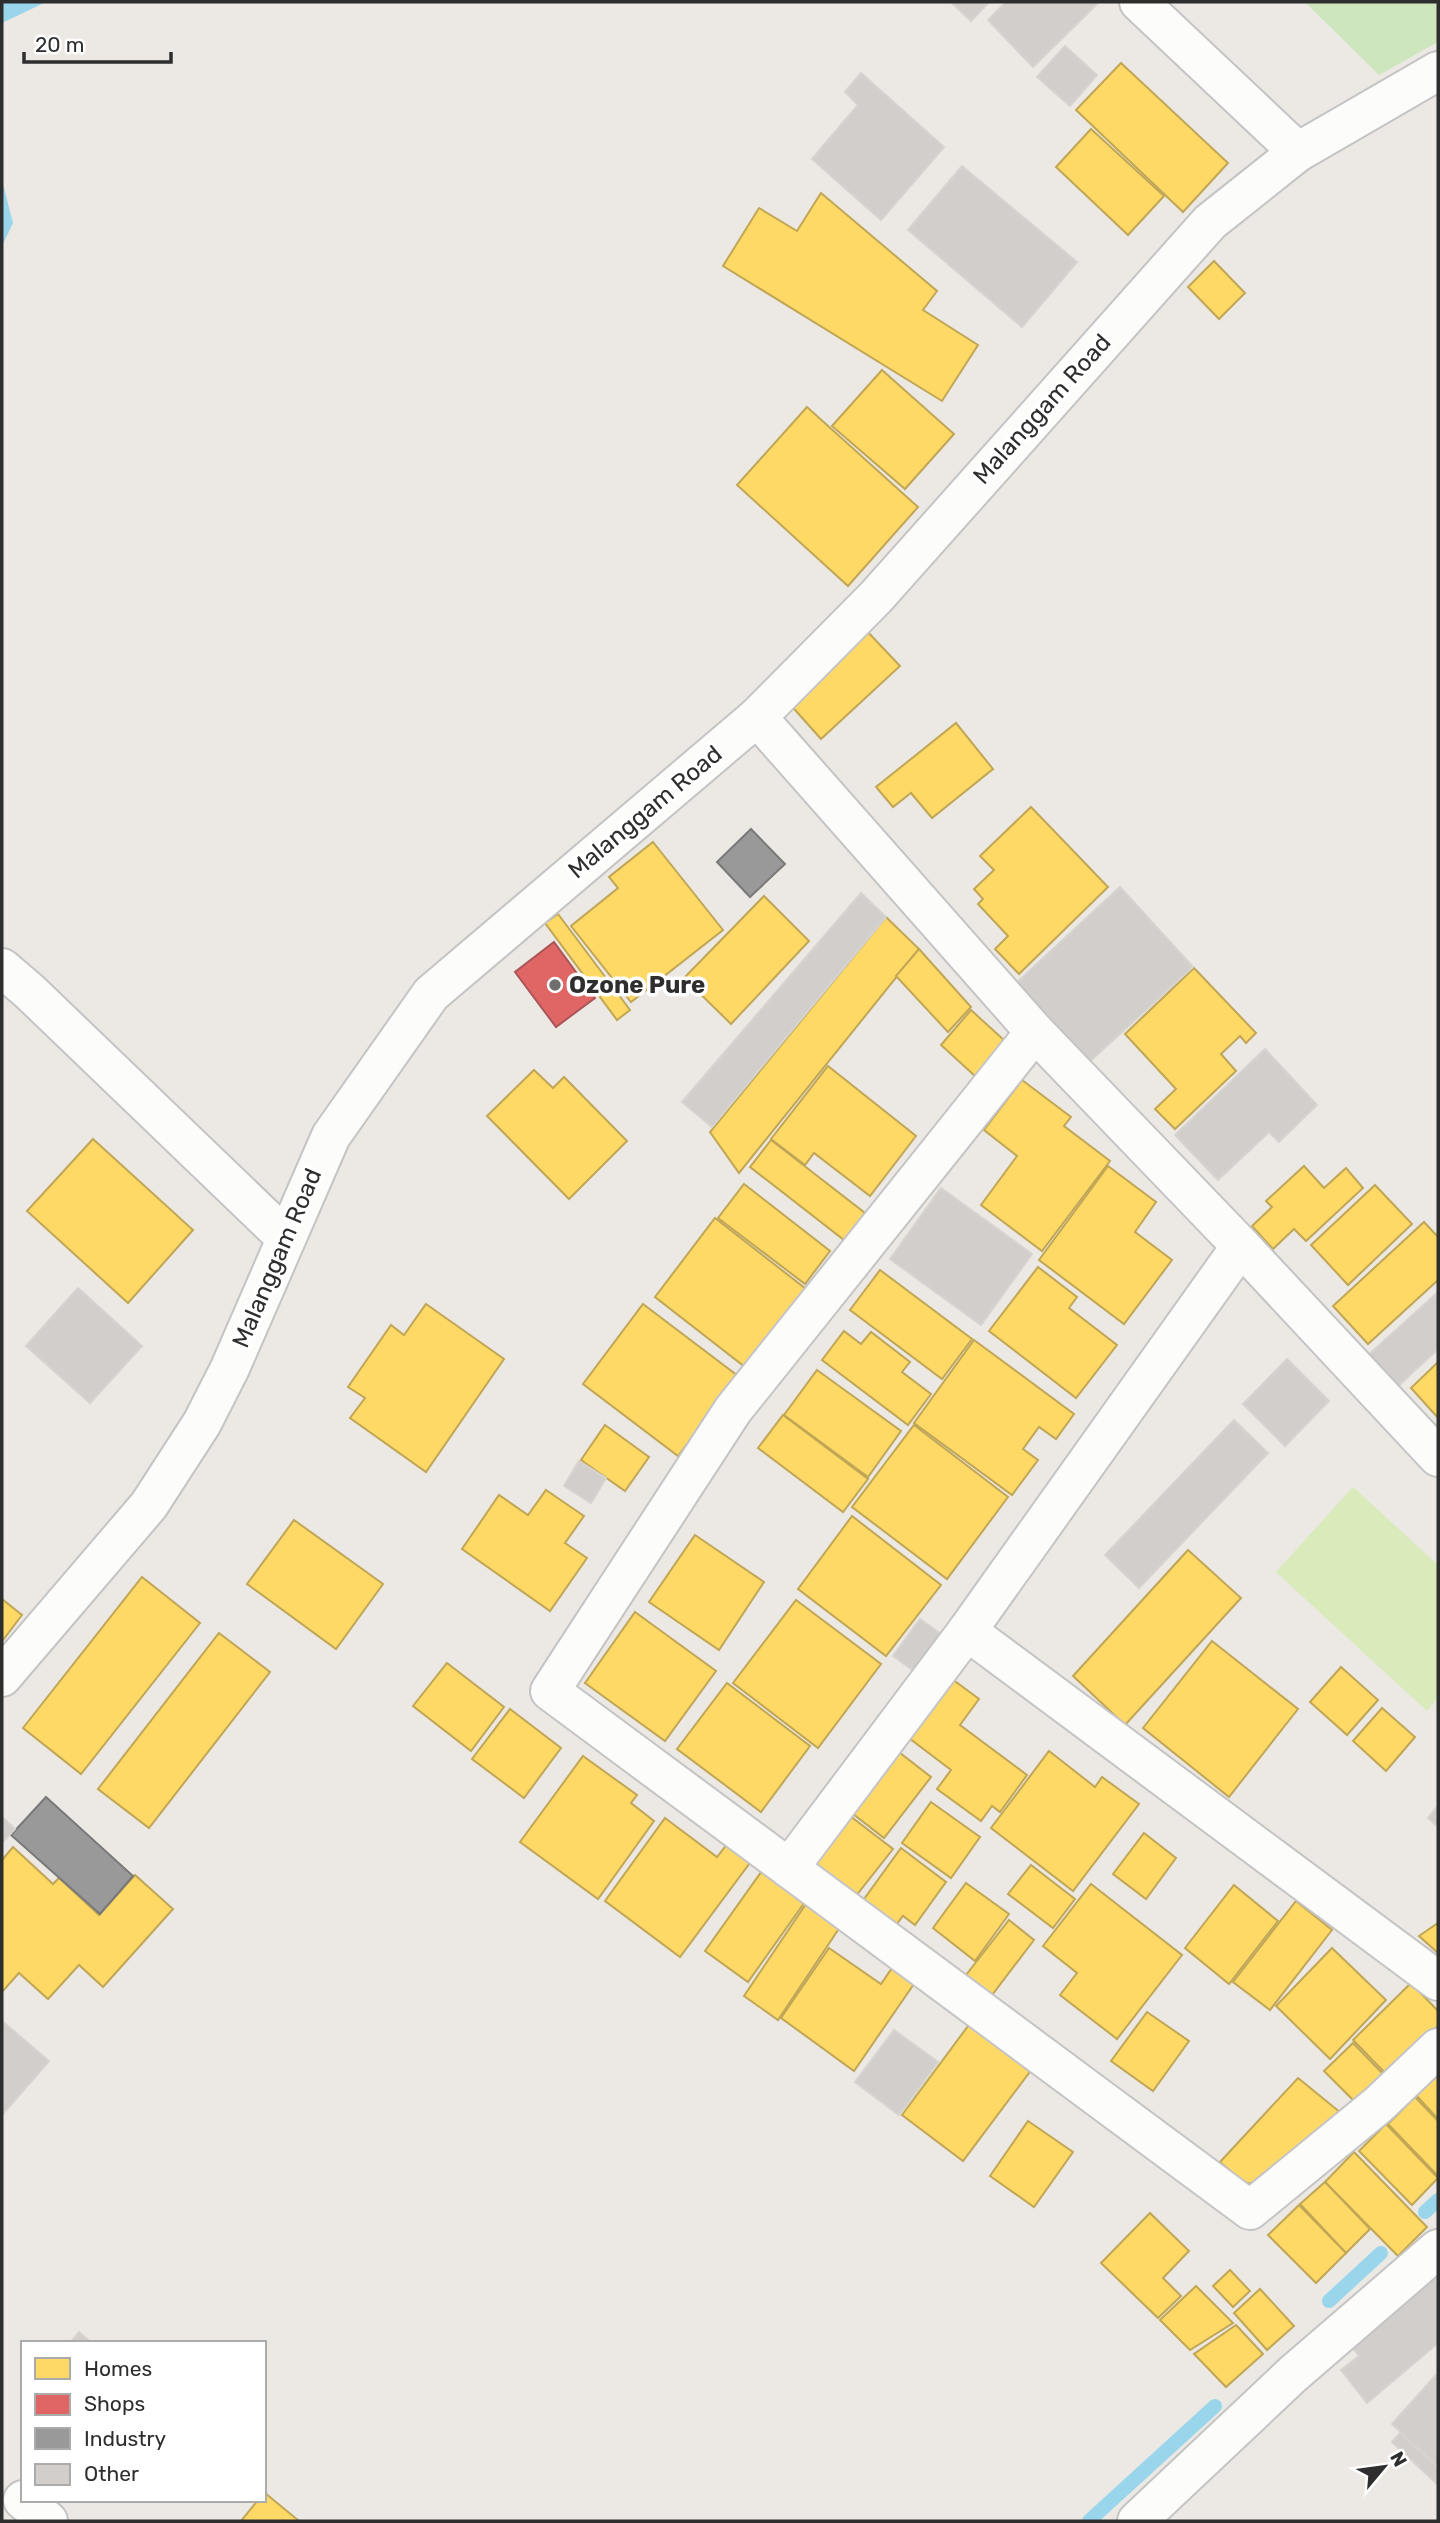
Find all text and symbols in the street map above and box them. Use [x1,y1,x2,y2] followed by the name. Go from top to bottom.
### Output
[24,21,172,65] scale bar
[35,32,84,57] text: 20 m
[967,328,1117,490] street label: Malanggam Road
[562,740,728,884] street label: Malanggam Road
[569,971,705,999] place label: Ozone Pure
[547,977,563,993] marker: Ozone Pure
[227,1164,327,1352] street label: Malanggam Road
[21,2341,266,2502] legend
[84,2356,152,2381] text: Homes
[84,2391,145,2416] text: Shops
[84,2426,166,2451] text: Industry
[1349,2432,1419,2502] north arrow
[1385,2447,1412,2471] text: N
[84,2461,139,2486] text: Other

